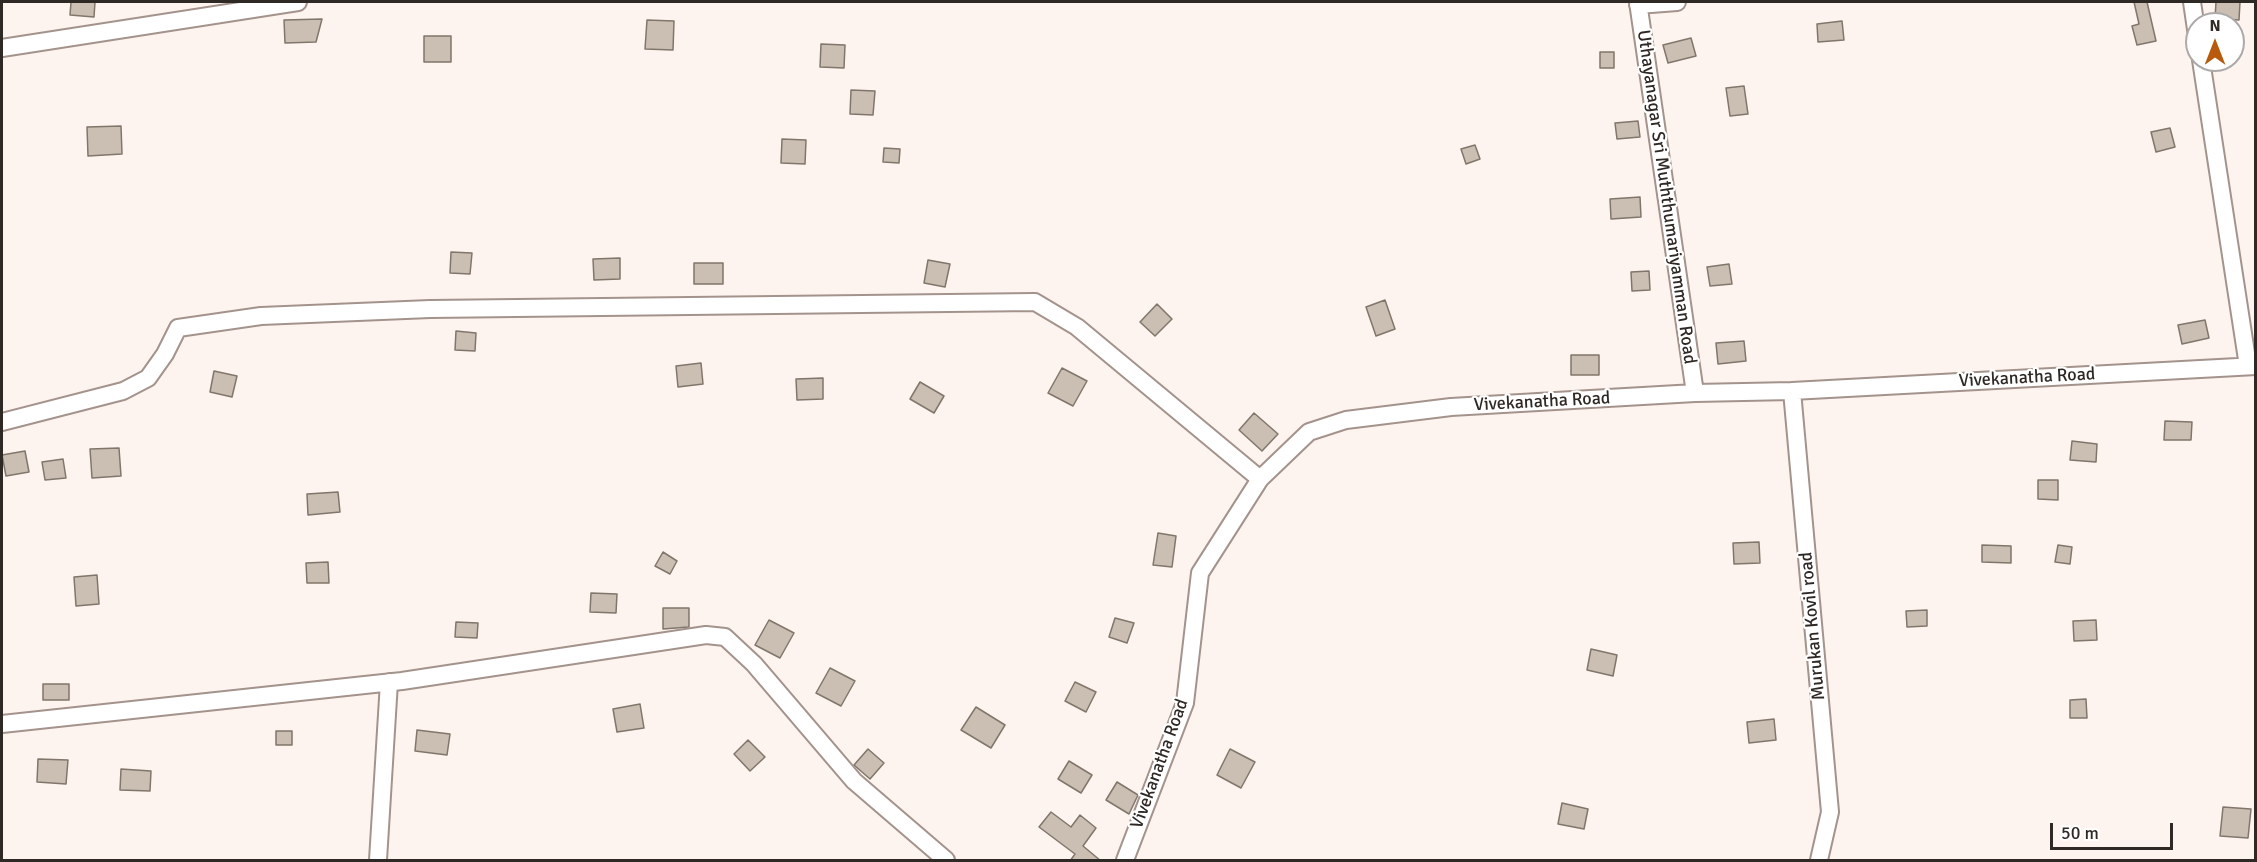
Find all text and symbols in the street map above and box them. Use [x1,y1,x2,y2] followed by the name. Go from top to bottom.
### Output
[2185,12,2245,72] north arrow
[2209,16,2221,36] text: N
[1632,29,1700,365] street label: Uthayanagar Sri Muththumariyamman Road
[1958,364,2096,392] street label: Vivekanatha Road
[1473,388,1611,416] street label: Vivekanatha Road
[1796,551,1830,701] street label: Murukan Kovil road
[1126,696,1194,832] street label: Vivekanatha Road
[2053,811,2176,849] scale bar
[2061,822,2099,844] text: 50 m

